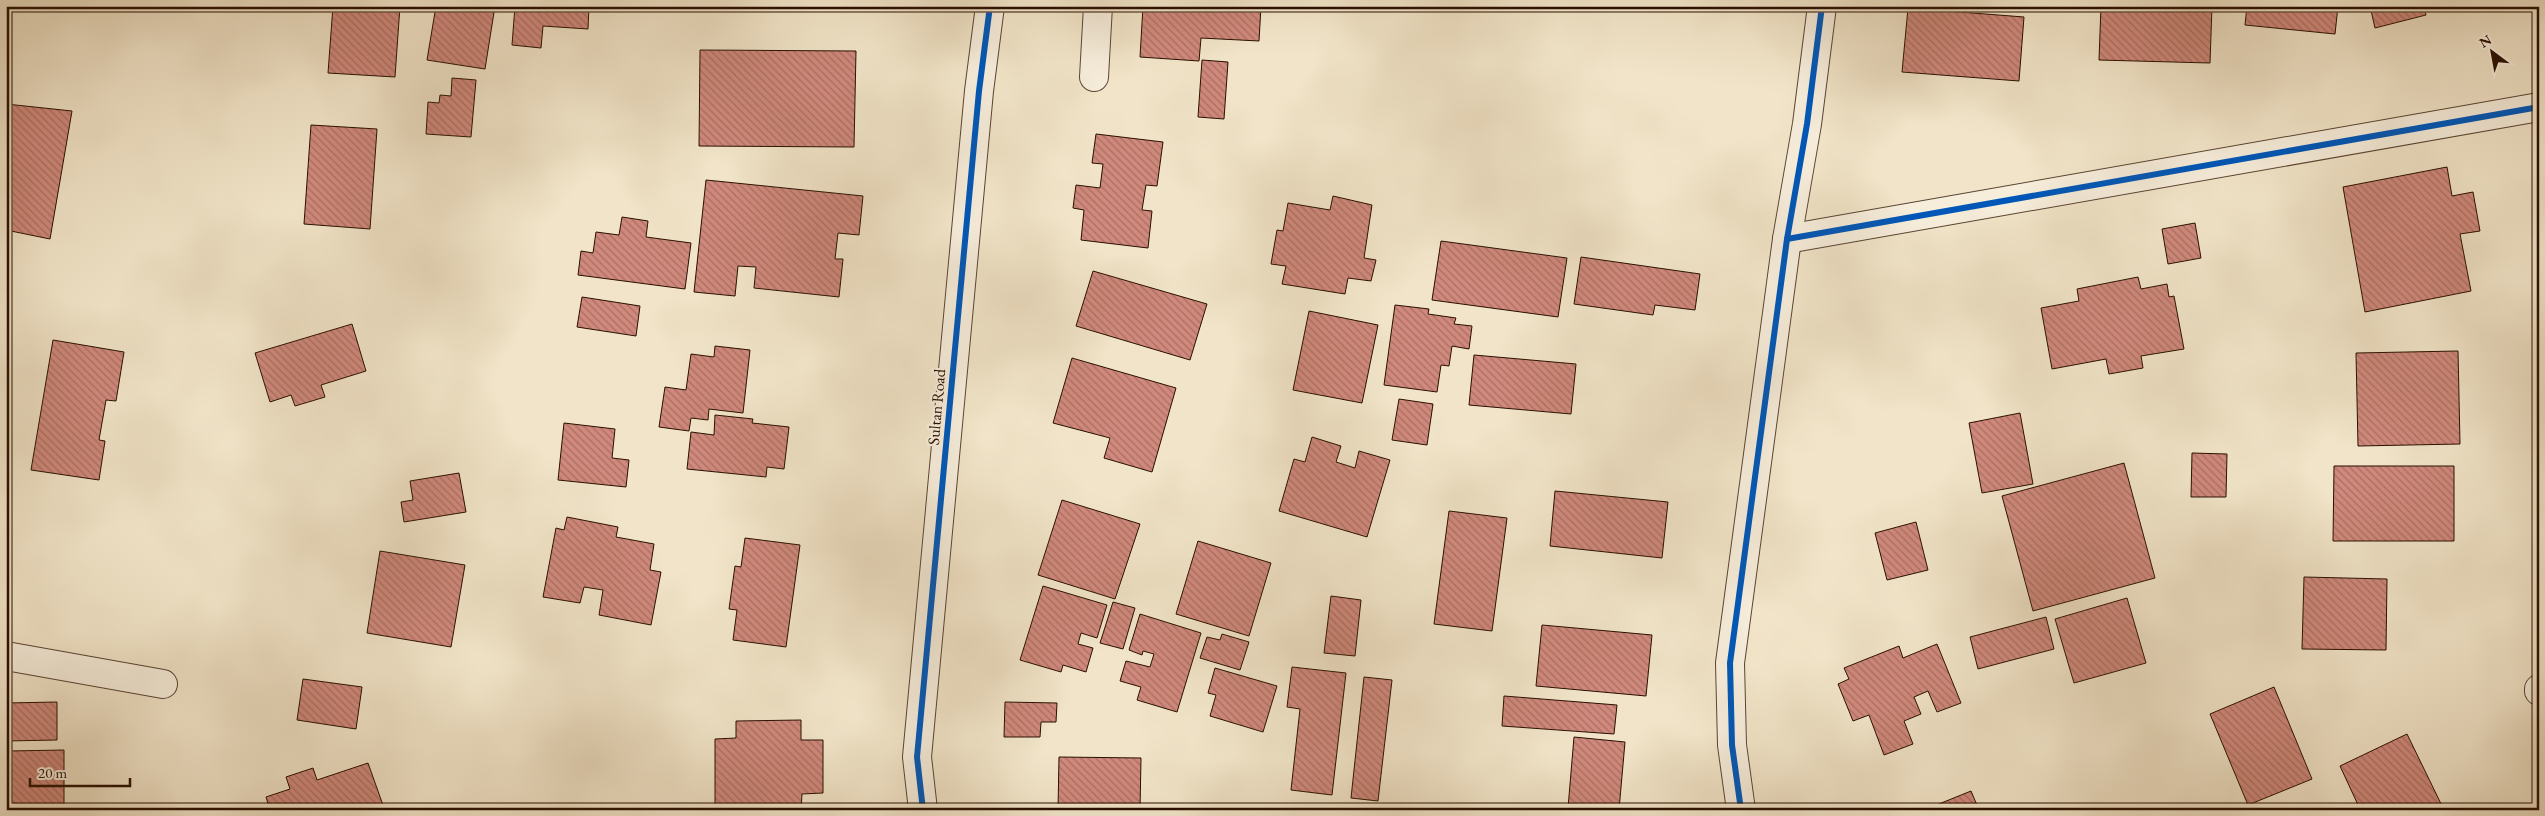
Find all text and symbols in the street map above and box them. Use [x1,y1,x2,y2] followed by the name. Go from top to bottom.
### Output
[2468,28,2518,78] north arrow
[2476,30,2495,52] text: N
[923,367,950,446] street label: Sultan Road
[30,756,130,788] scale bar
[38,763,67,782] text: 20 m

